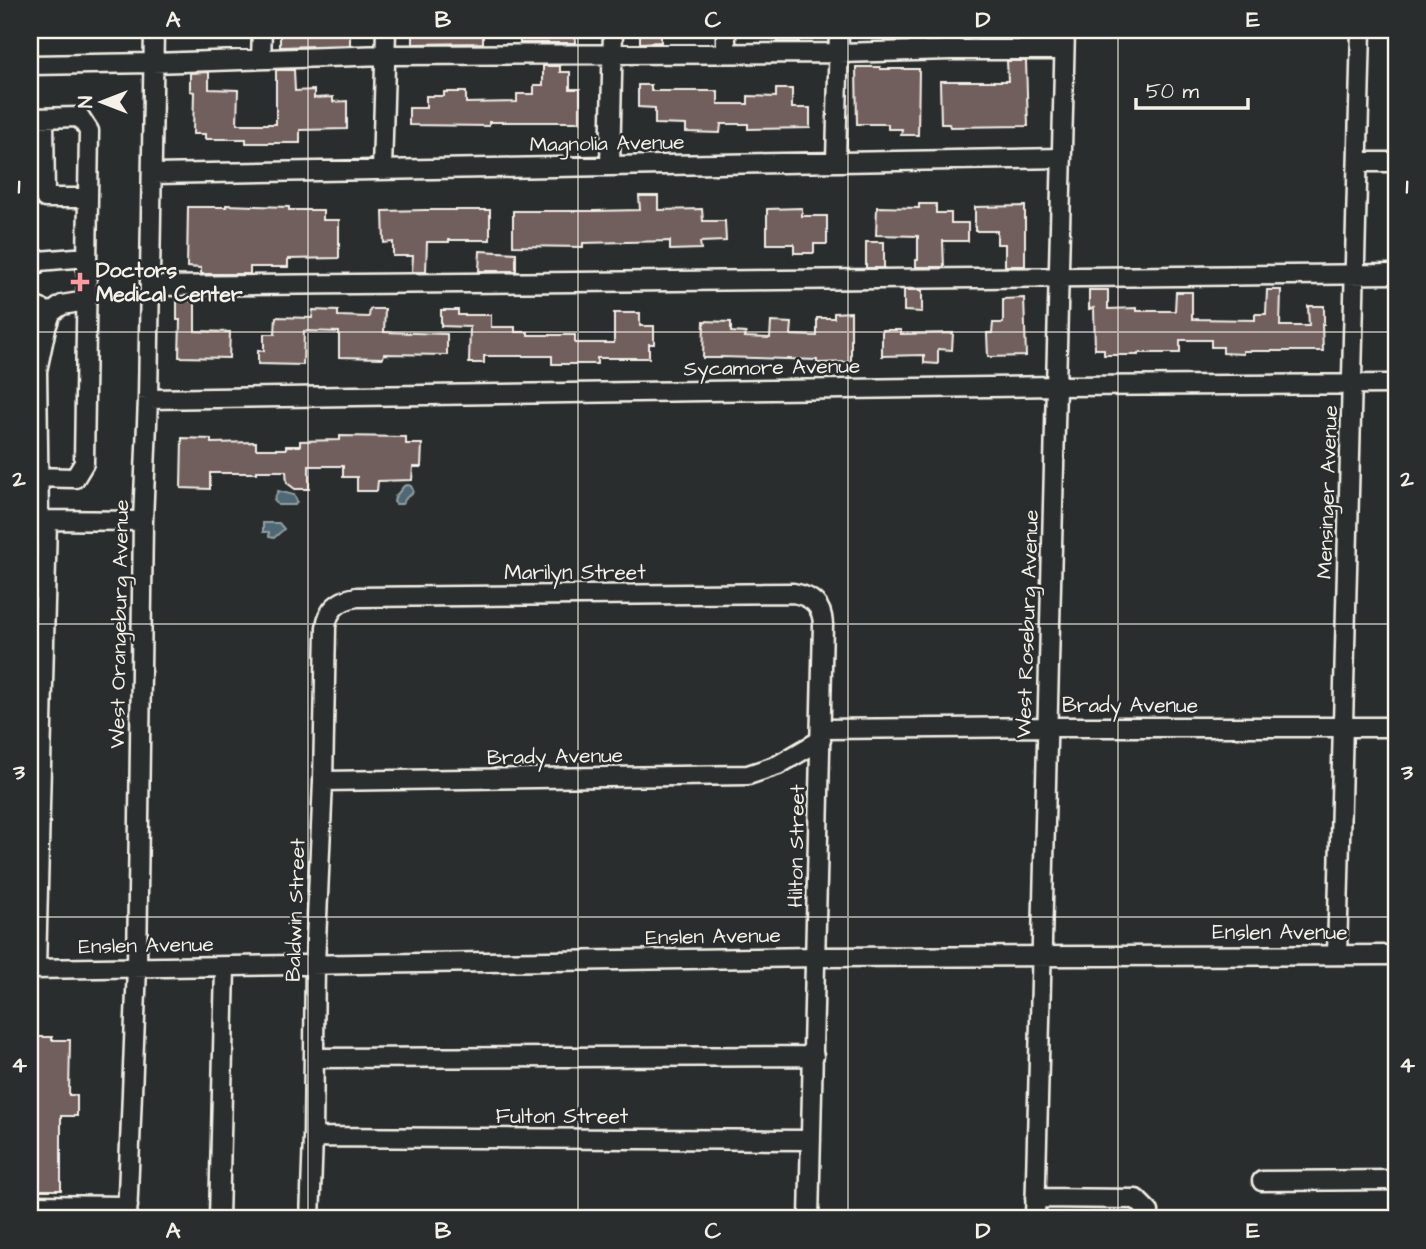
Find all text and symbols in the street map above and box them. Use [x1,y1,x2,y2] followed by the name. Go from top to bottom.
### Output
[166,4,181,36] text: A
[435,4,452,36] text: B
[705,4,722,36] text: C
[976,4,991,36] text: D
[1246,4,1260,36] text: E
[66,66,136,136] north arrow
[1136,66,1248,110] scale bar
[1146,77,1200,106] text: 50 m
[73,96,100,108] text: N
[529,128,685,161] street label: Magnolia Avenue
[18,170,21,202] text: 1
[1406,170,1409,202] text: 1
[96,256,243,309] place label: Doctors Medical Center
[70,272,90,292] marker: Doctors Medical Center
[683,351,861,386] street label: Sycamore Avenue
[1310,405,1347,579] street label: Mensinger Avenue
[11,463,26,495] text: 2
[1399,463,1414,495] text: 2
[103,499,138,749] street label: West Orangeburg Avenue
[1009,509,1048,739] street label: West Roseburg Avenue
[504,558,646,589] street label: Marilyn Street
[1062,691,1198,722] street label: Brady Avenue
[487,741,623,774] street label: Brady Avenue
[12,756,25,788] text: 3
[1400,756,1413,788] text: 3
[781,784,812,908] street label: Hilton Street
[279,837,313,982] street label: Baldwin Street
[1212,918,1348,947] street label: Enslen Avenue
[645,921,781,952] street label: Enslen Avenue
[78,930,214,961] street label: Enslen Avenue
[11,1049,27,1081] text: 4
[1399,1049,1415,1081] text: 4
[496,1102,629,1131] street label: Fulton Street
[166,1215,181,1247] text: A
[435,1215,452,1247] text: B
[705,1215,722,1247] text: C
[976,1215,991,1247] text: D
[1246,1215,1260,1247] text: E

